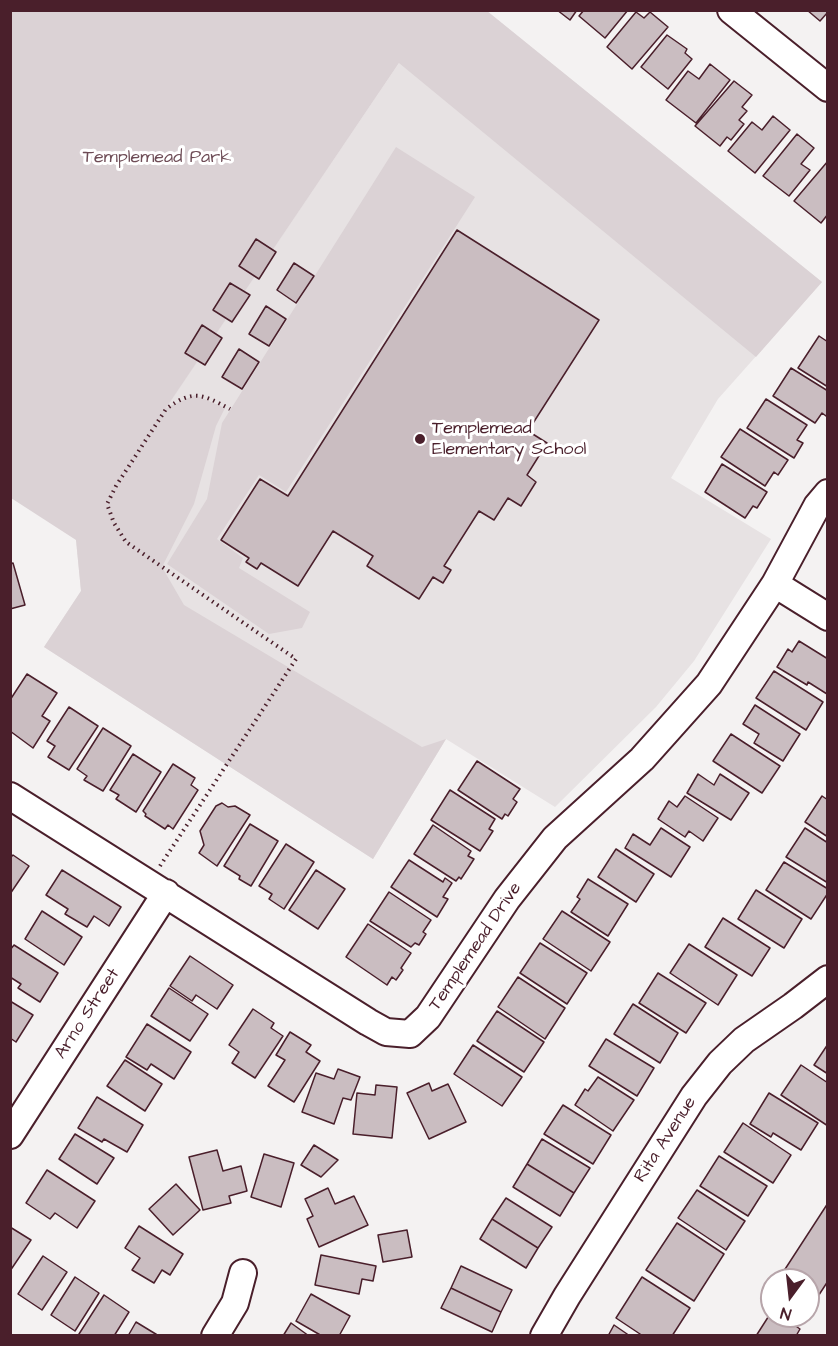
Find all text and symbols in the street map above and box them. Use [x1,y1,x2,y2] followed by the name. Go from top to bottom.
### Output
[83,147,231,169] park label: Templemead Park
[432,418,586,460] place label: Templemead Elementary School
[413,432,427,446] marker: Templemead Elementary School
[425,879,527,1015] street label: Templemead Drive
[51,965,125,1063] street label: Arno Street
[630,1093,702,1187] street label: Rita Avenue
[760,1268,820,1328] north arrow
[778,1302,794,1325] text: N

